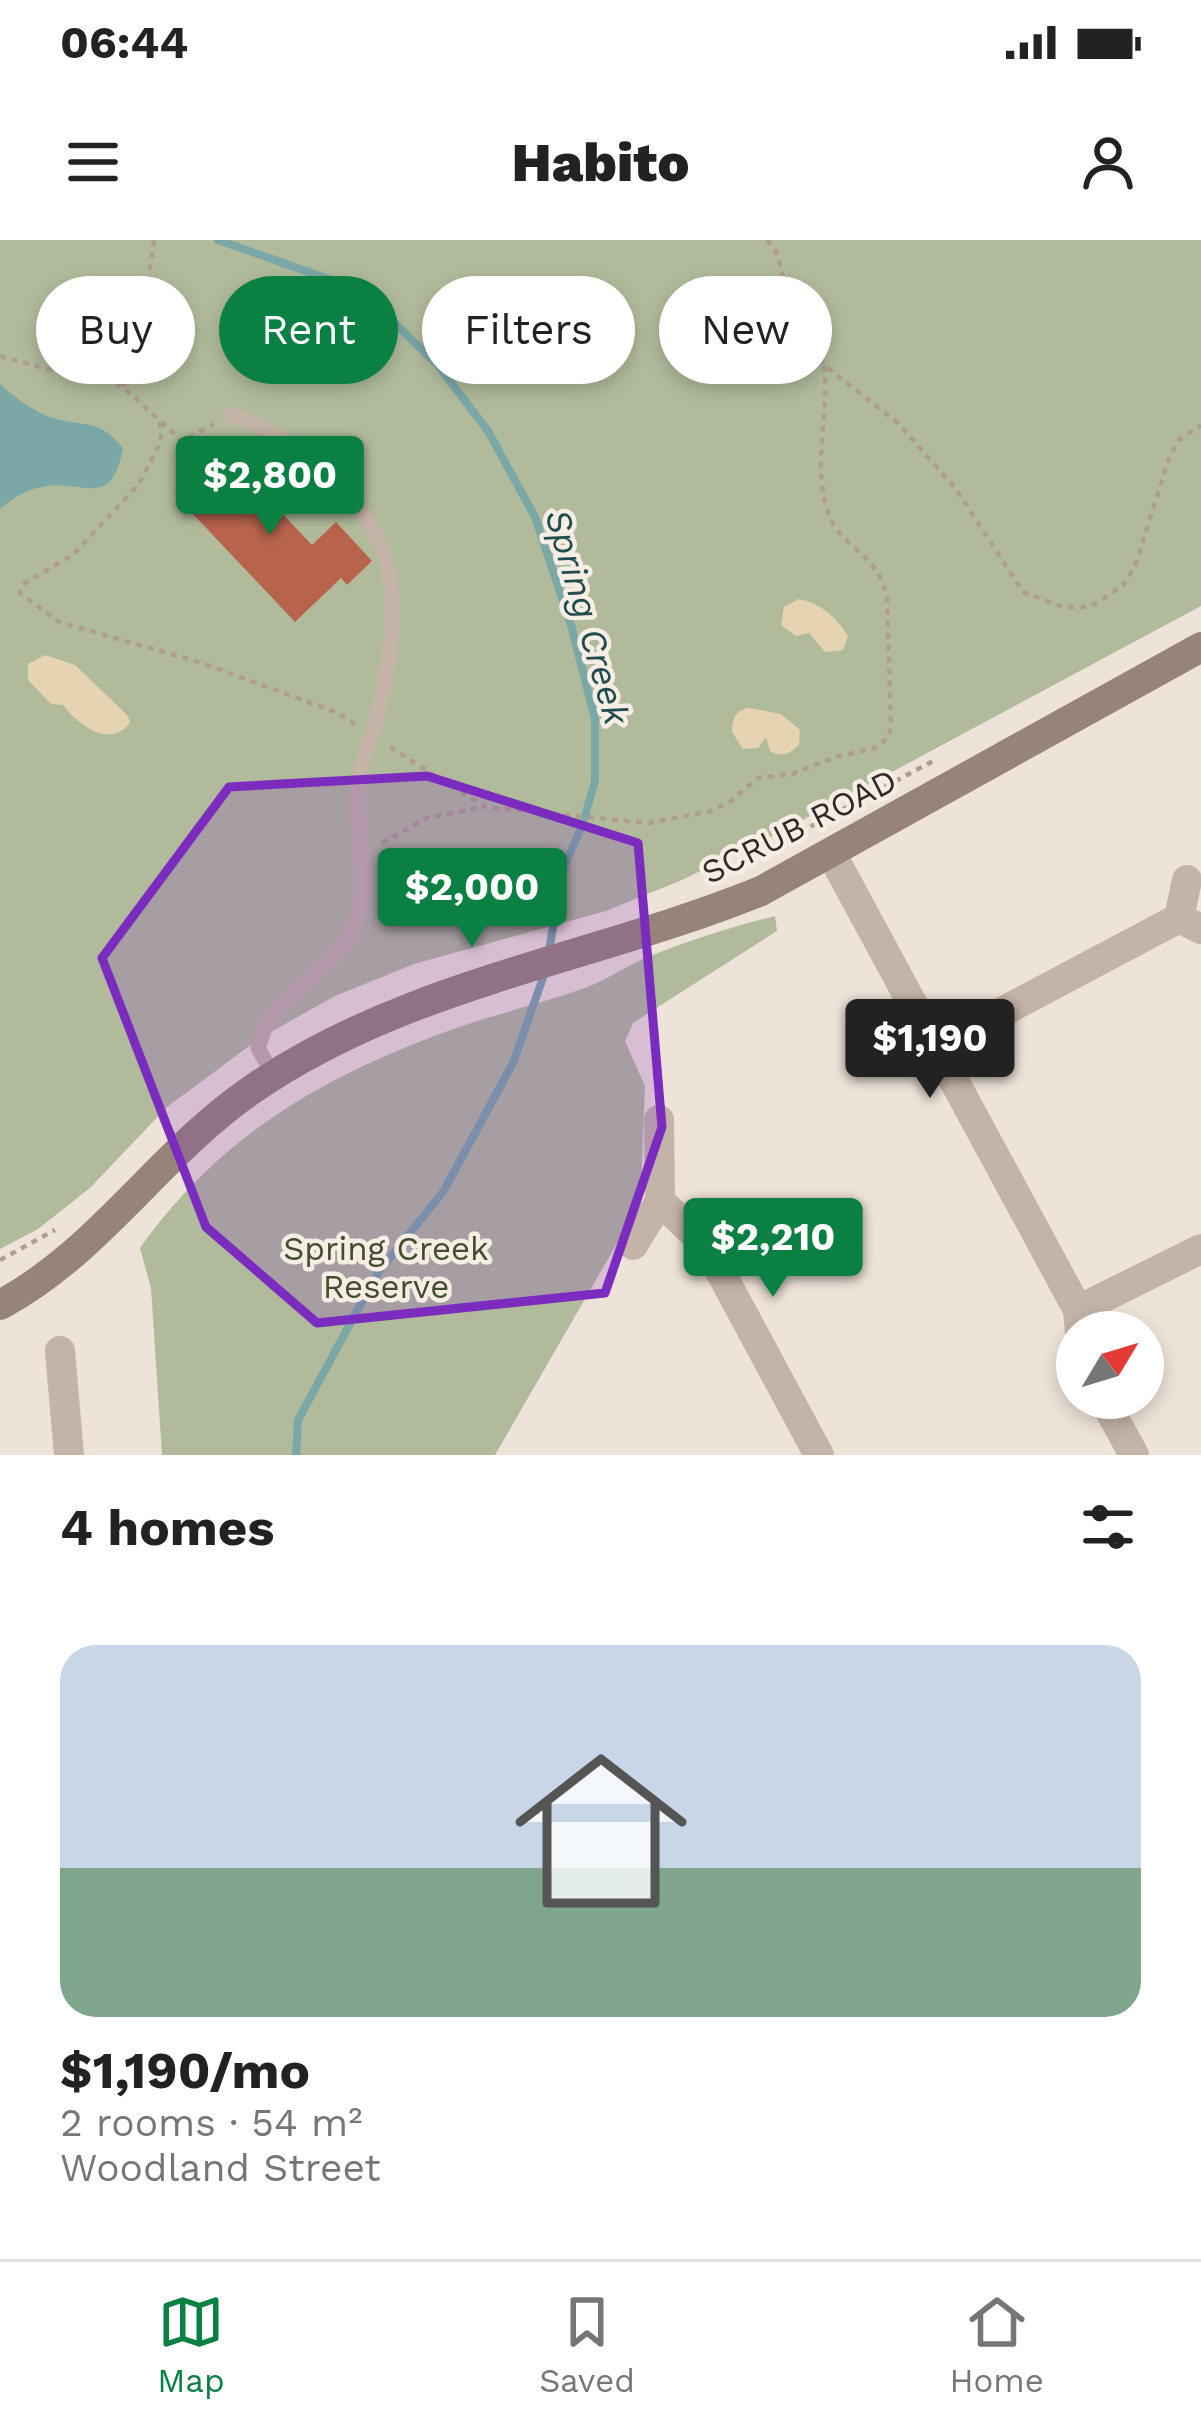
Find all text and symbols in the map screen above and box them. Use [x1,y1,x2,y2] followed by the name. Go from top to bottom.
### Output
[60,16,188,69] text: 06:44
[60,129,126,195] icon: menu
[1075,129,1141,195] icon: person
[512,131,689,194] text: Habito
[36,276,195,384] chip: Buy
[219,276,398,384] chip: Rent
[422,276,635,384] chip: Filters
[659,276,832,384] chip: New
[172,436,368,538] pin: $2,800
[203,452,337,497] text: $2,800
[536,504,638,731] water label: Spring Creek
[695,760,903,892] street label: SCRUB ROAD
[374,848,570,950] pin: $2,000
[405,864,539,909] text: $2,000
[832,999,1028,1101] pin: $1,190
[872,1015,988,1060] text: $1,190
[675,1198,871,1300] pin: $2,210
[711,1214,835,1259] text: $2,210
[283,1229,489,1306] park label: Spring Creek Reserve
[1056,1311,1164,1419] north arrow
[1056,1311,1164,1419] map controls
[1075,1494,1141,1560] icon: filters
[60,1498,274,1557] text: 4 homes
[493,1723,709,1939] icon: home
[60,2041,310,2100] text: $1,190/mo
[60,2100,362,2145] text: 2 rooms · 54 m²
[60,2145,381,2190] text: Woodland Street
[157,2289,225,2400] tab: Map
[539,2289,635,2400] tab: Saved
[949,2289,1044,2400] tab: Home

